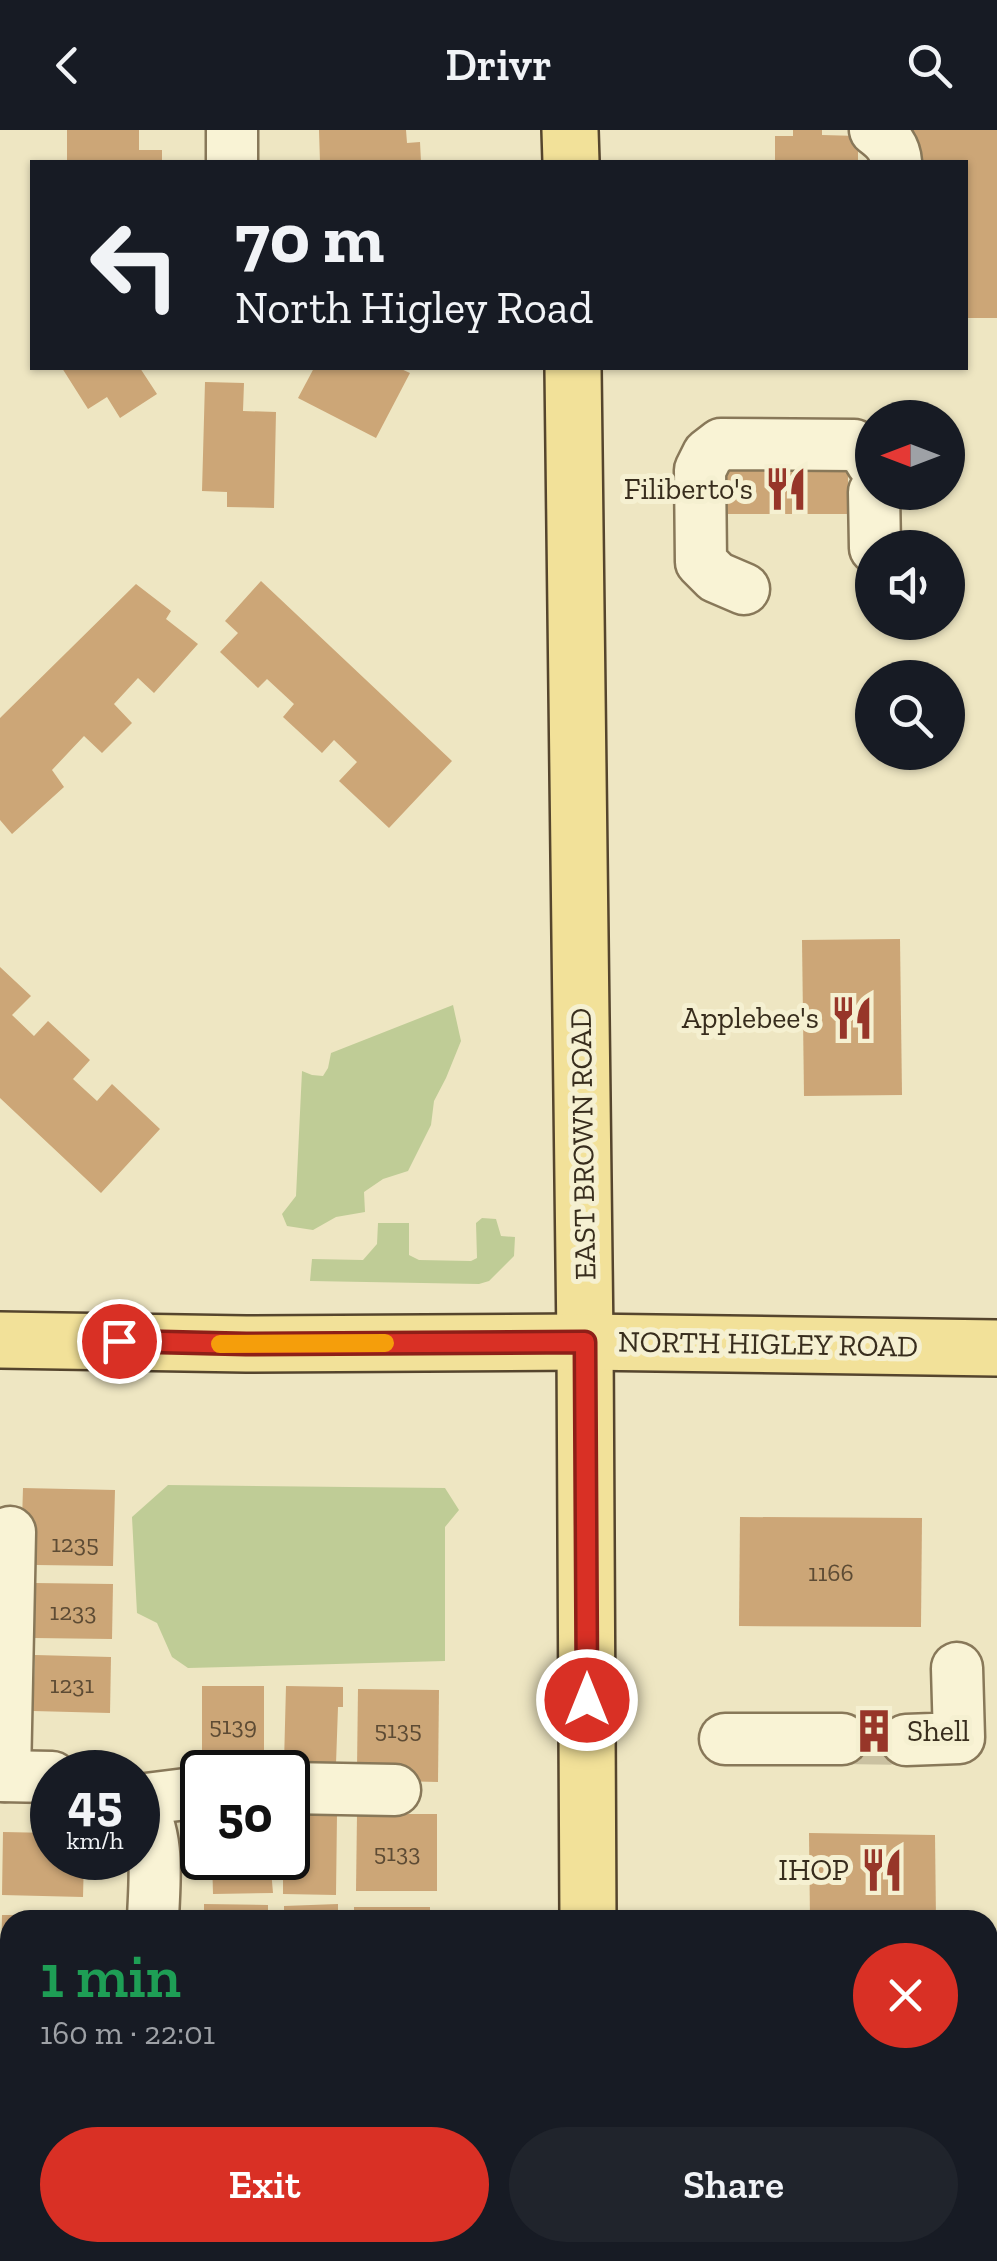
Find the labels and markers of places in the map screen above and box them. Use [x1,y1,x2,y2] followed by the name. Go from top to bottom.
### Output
[762,465,810,513] restaurant icon: Filiberto's
[624,471,753,507] place label: Filiberto's
[828,994,876,1042] restaurant icon: Applebee's
[682,1000,819,1036] place label: Applebee's
[77,1299,162,1384] pin
[850,1707,898,1755] building icon: Shell
[907,1713,970,1749] place label: Shell
[858,1846,906,1894] restaurant icon: IHOP
[778,1852,849,1888] place label: IHOP

